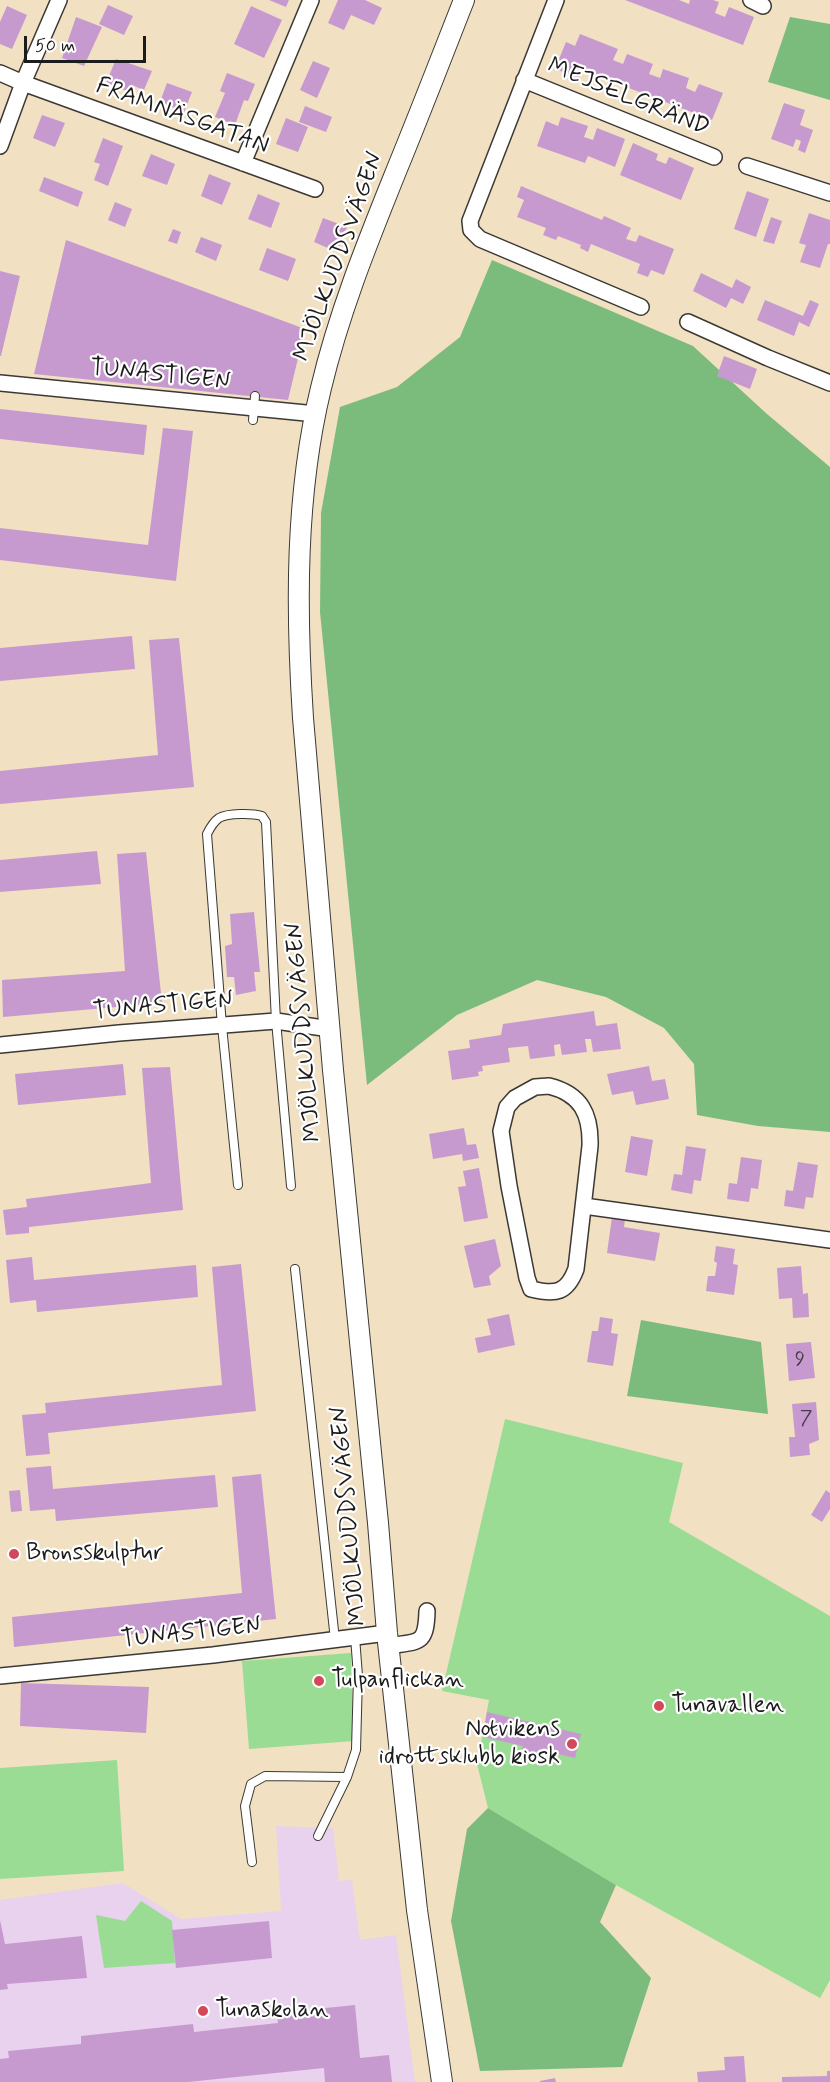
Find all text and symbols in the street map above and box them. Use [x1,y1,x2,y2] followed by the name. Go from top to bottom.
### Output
[27,24,148,62] scale bar
[35,34,75,58] text: 50 m
[543,52,713,144] street label: MEJSELGRÄND
[92,72,272,162] street label: FRAMNÄSGATAN
[289,148,391,366] street label: MJÖLKUDDSVÄGEN
[89,354,231,398] street label: TUNASTIGEN
[281,921,329,1143] street label: MJÖLKUDDSVÄGEN
[92,987,234,1027] street label: TUNASTIGEN
[795,1348,805,1374] house number: 9
[326,1405,374,1627] street label: MJÖLKUDDSVÄGEN
[800,1407,812,1433] house number: 7
[26,1540,164,1568] place label: Bronsskulptur
[7,1547,21,1561] marker: Bronsskulptur
[120,1612,262,1656] street label: TUNASTIGEN
[331,1667,464,1695] place label: Tulpanflickan
[312,1674,326,1688] marker: Tulpanflickan
[671,1692,784,1720] place label: Tunavallen
[652,1699,666,1713] marker: Tunavallen
[378,1716,560,1772] place label: Notvikens idrottsklubb kiosk
[565,1737,579,1751] marker: Notvikens idrottsklubb kiosk
[215,1997,328,2025] place label: Tunaskolan
[196,2004,210,2018] marker: Tunaskolan

